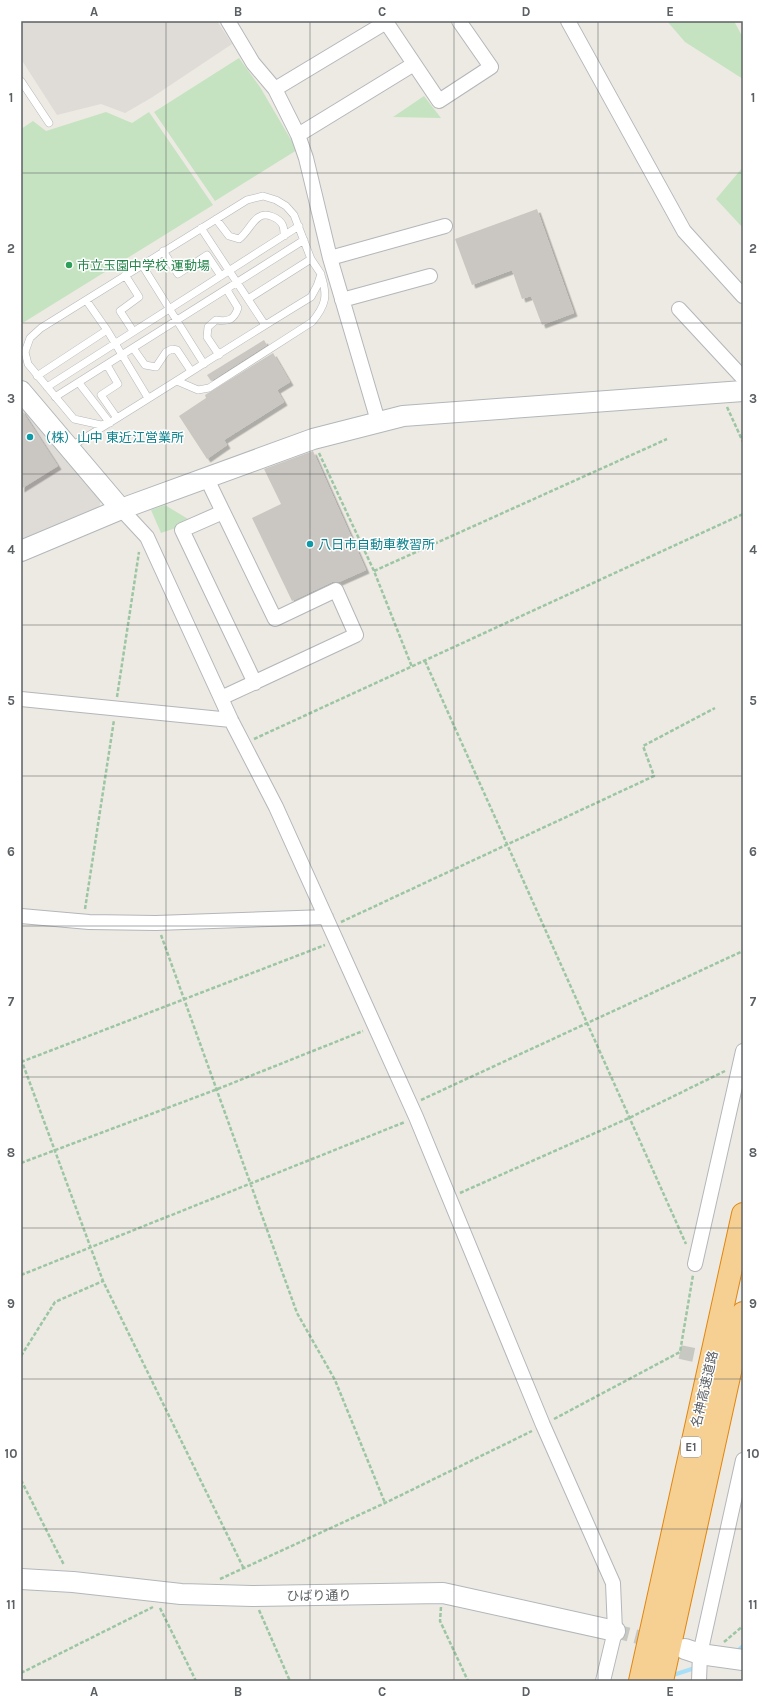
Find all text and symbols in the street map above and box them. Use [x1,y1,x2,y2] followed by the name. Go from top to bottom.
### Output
[90,4,98,19] text: A
[234,4,242,19] text: B
[378,4,386,19] text: C
[522,4,531,19] text: D
[666,4,674,19] text: E
[9,90,13,105] text: 1
[751,90,755,105] text: 1
[7,241,15,256] text: 2
[749,241,757,256] text: 2
[77,258,210,273] place label: 市立玉園中学校 運動場
[64,260,74,270] marker: 市立玉園中学校 運動場
[7,391,15,406] text: 3
[749,391,757,406] text: 3
[38,430,184,445] place label: （株）山中 東近江営業所
[25,432,35,442] marker: （株）山中 東近江営業所
[318,537,435,552] place label: 八日市自動車教習所
[305,539,315,549] marker: 八日市自動車教習所
[7,542,15,557] text: 4
[749,542,757,557] text: 4
[7,693,15,708] text: 5
[749,693,757,708] text: 5
[7,844,15,859] text: 6
[749,844,757,859] text: 6
[8,994,15,1009] text: 7
[750,994,757,1009] text: 7
[7,1145,15,1160] text: 8
[749,1145,757,1160] text: 8
[7,1296,15,1311] text: 9
[749,1296,757,1311] text: 9
[688,1349,721,1429] street label: 名神高速道路
[681,1437,701,1457] road number: E1
[5,1446,17,1461] text: 10
[747,1446,759,1461] text: 10
[286,1587,352,1604] street label: ひばり通り
[6,1597,16,1612] text: 11
[748,1597,758,1612] text: 11
[90,1684,98,1699] text: A
[234,1684,242,1699] text: B
[378,1684,386,1699] text: C
[522,1684,531,1699] text: D
[666,1684,674,1699] text: E

